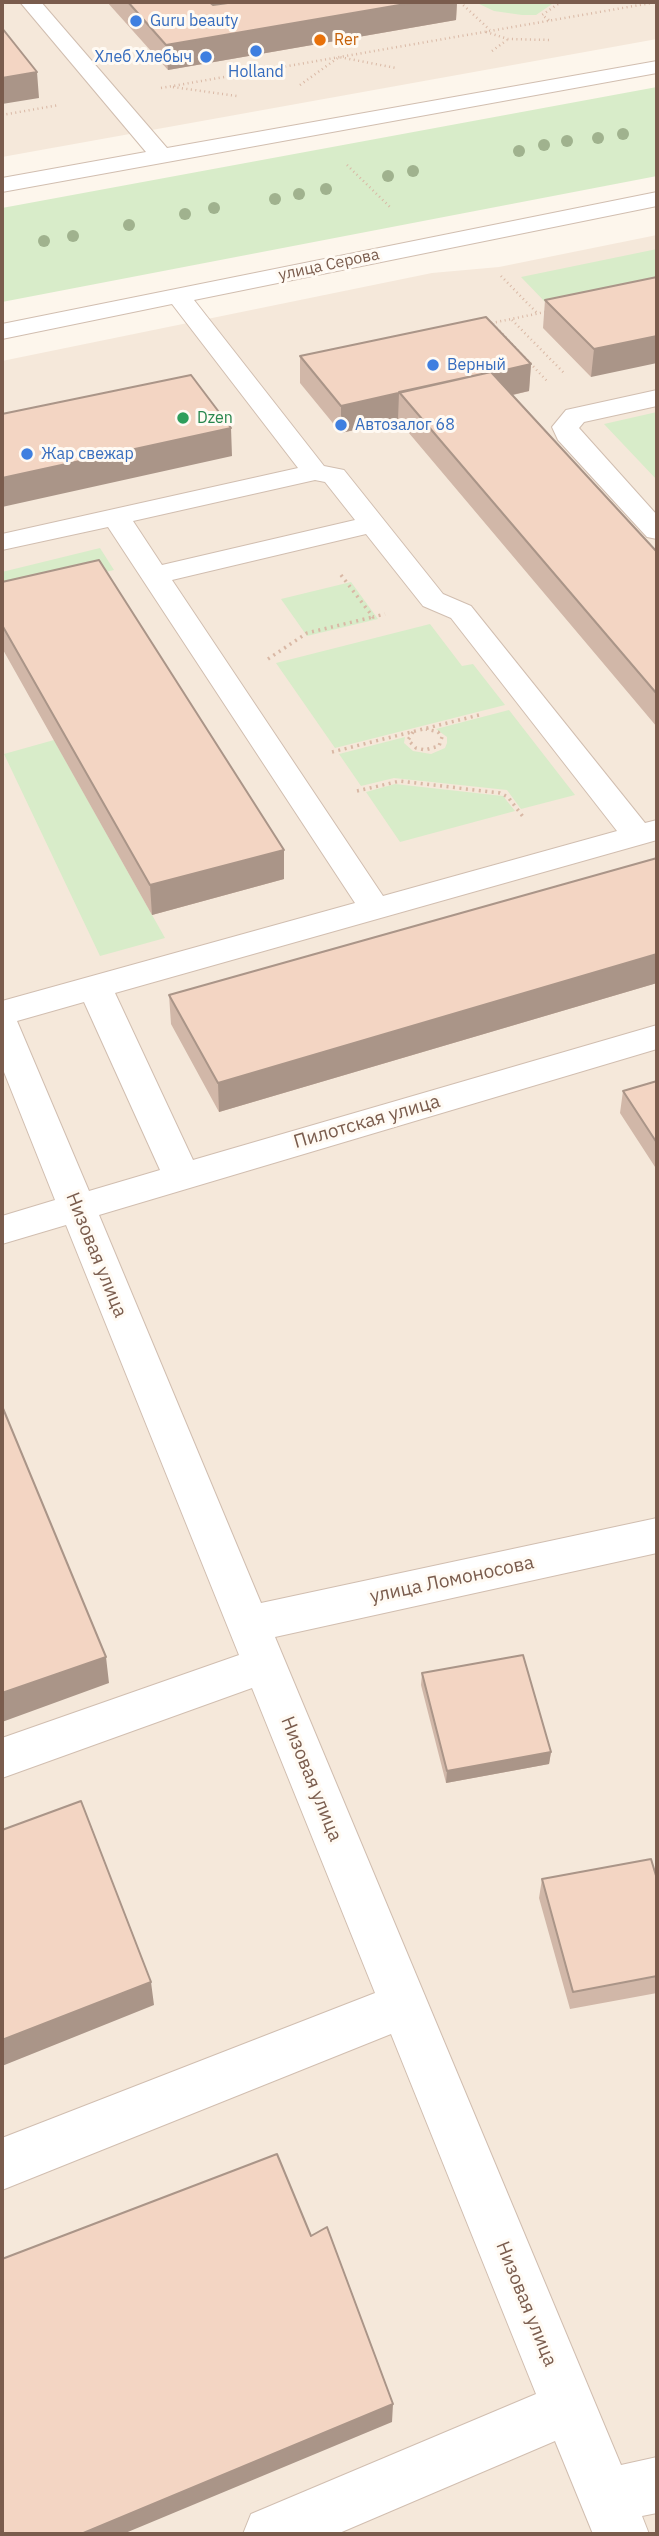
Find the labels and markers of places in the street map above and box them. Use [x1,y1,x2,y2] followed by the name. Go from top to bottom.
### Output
[150,11,238,31] place label: Guru beauty
[128,13,144,29] marker: Guru beauty
[334,30,359,50] place label: Rer
[312,32,328,48] marker: Rer
[248,43,264,59] marker: Holland
[95,47,192,67] place label: Хлеб Хлебыч
[198,49,214,65] marker: Хлеб Хлебыч
[228,62,284,82] place label: Holland
[447,355,506,375] place label: Верный
[425,357,441,373] marker: Верный
[197,408,233,428] place label: Dzen
[175,410,191,426] marker: Dzen
[355,415,455,435] place label: Автозалог 68
[333,417,349,433] marker: Автозалог 68
[41,444,134,464] place label: Жар свежар
[19,446,35,462] marker: Жар свежар

